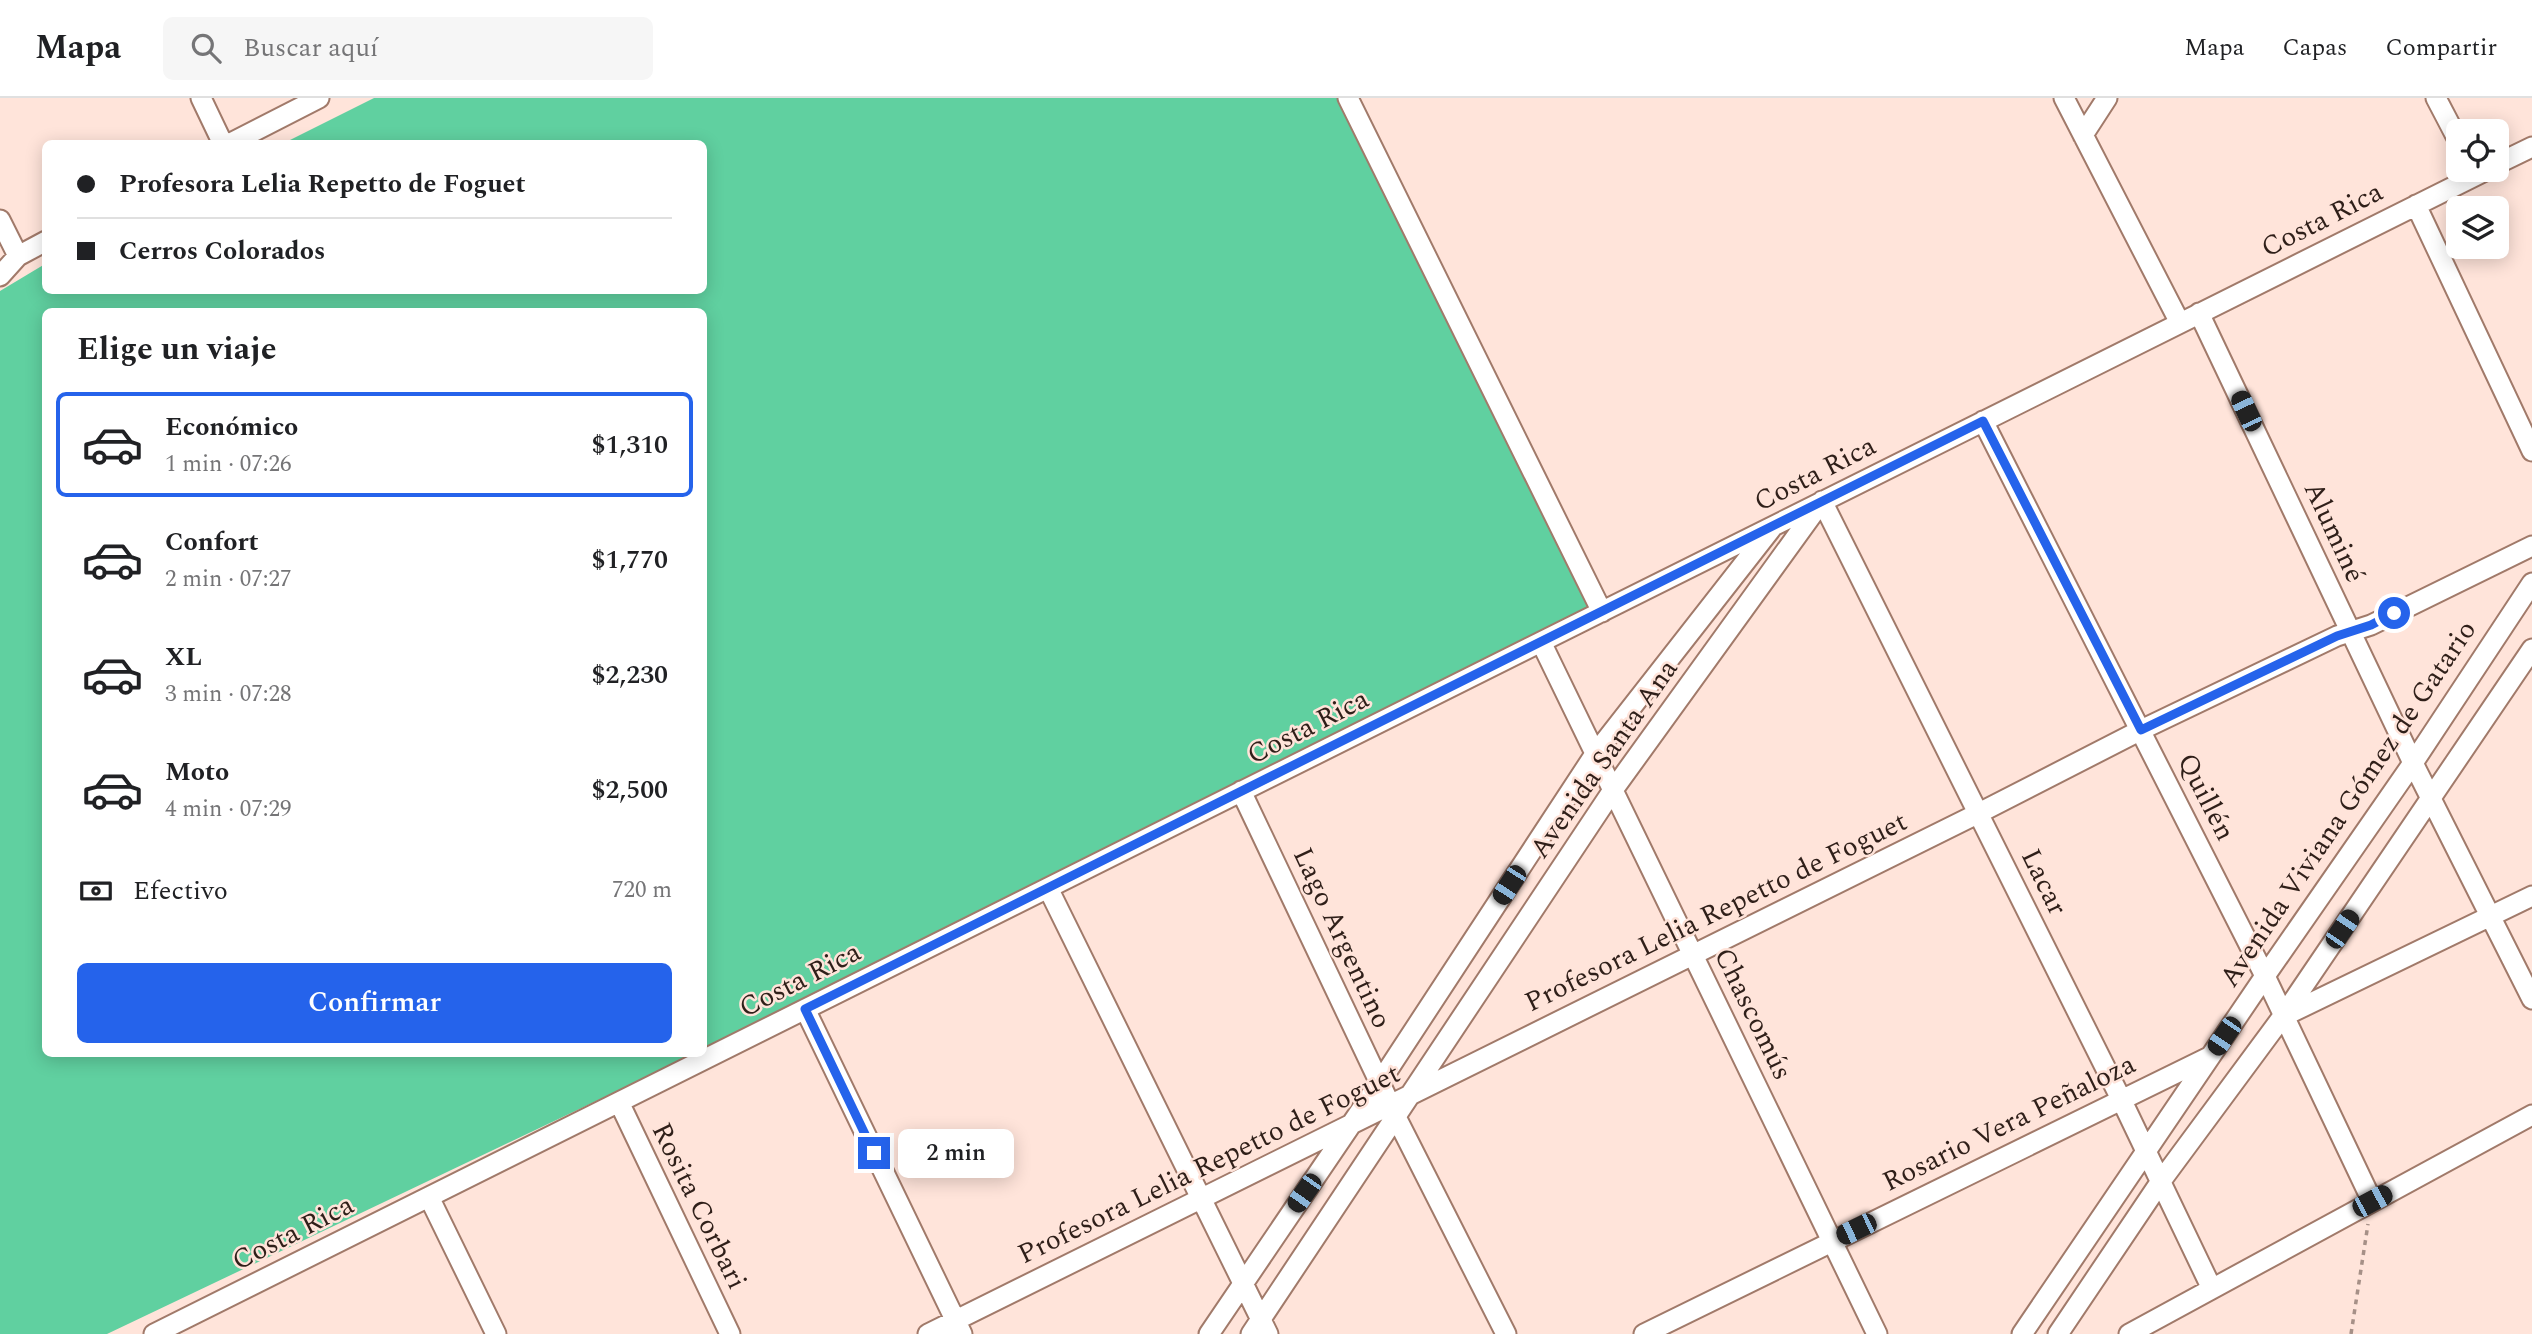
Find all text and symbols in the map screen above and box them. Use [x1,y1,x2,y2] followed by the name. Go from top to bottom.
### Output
[163,17,653,80] search box
[35,23,121,73] text: Mapa
[243,28,378,68] text: Buscar aquí
[187,29,225,67] icon: search
[2184,30,2244,66] text: Mapa
[2282,30,2347,66] text: Capas
[2385,30,2497,66] text: Compartir
[2446,119,2509,259] map controls
[2446,119,2509,182] button: locate
[119,164,526,204] text: Profesora Lelia Repetto de Foguet
[2253,171,2391,269] street label: Costa Rica
[2446,196,2509,259] button: layers
[119,231,325,271] text: Cerros Colorados
[77,325,277,374] text: Elige un viaje
[2228,388,2265,434] car
[165,407,298,447] text: Económico
[81,413,144,476] icon: car
[592,425,668,465] text: $1,310
[1746,425,1884,523] street label: Costa Rica
[165,447,292,482] text: 1 min · 07:26
[2292,474,2376,590] street label: Aluminé
[165,522,259,562] text: Confort
[81,528,144,591] icon: car
[592,540,668,580] text: $1,770
[165,562,292,597] text: 2 min · 07:27
[2378,597,2410,629] route start
[2209,612,2487,996] street label: Avenida Viviana Gómez de Gatario
[165,637,202,677] text: XL
[81,643,144,706] icon: car
[1519,650,1689,868] street label: Avenida Santa Ana
[592,655,668,695] text: $2,230
[165,677,292,712] text: 3 min · 07:28
[1239,678,1377,776] street label: Costa Rica
[2166,746,2246,848] street label: Quillén
[165,752,229,792] text: Moto
[81,758,144,821] icon: car
[592,770,668,810] text: $2,500
[165,792,292,827] text: 4 min · 07:29
[1517,800,1915,1024] street label: Profesora Lelia Repetto de Foguet
[1281,840,1403,1036] street label: Lago Argentino
[2009,841,2079,923] street label: Lacar
[1489,862,1530,908] car
[133,871,228,911] text: Efectivo
[77,872,115,910] icon: cash
[612,873,672,908] text: 720 m
[2322,906,2363,952] car
[731,931,869,1029] street label: Costa Rica
[1702,940,1804,1088] street label: Chascomús
[77,963,672,1043] button: Confirmar
[2204,1013,2245,1059] car
[1875,1043,2143,1203] street label: Rosario Vera Peñaloza
[1010,1052,1408,1276] street label: Profesora Lelia Repetto de Foguet
[640,1115,758,1297] street label: Rosita Corbari
[898,1128,1014,1178] callout: 2 min
[926,1136,986,1171] text: 2 min
[858,1137,890,1169] route end
[1284,1170,1325,1216] car
[2349,1182,2396,1220] car
[224,1184,362,1282] street label: Costa Rica
[1833,1210,1880,1248] car

